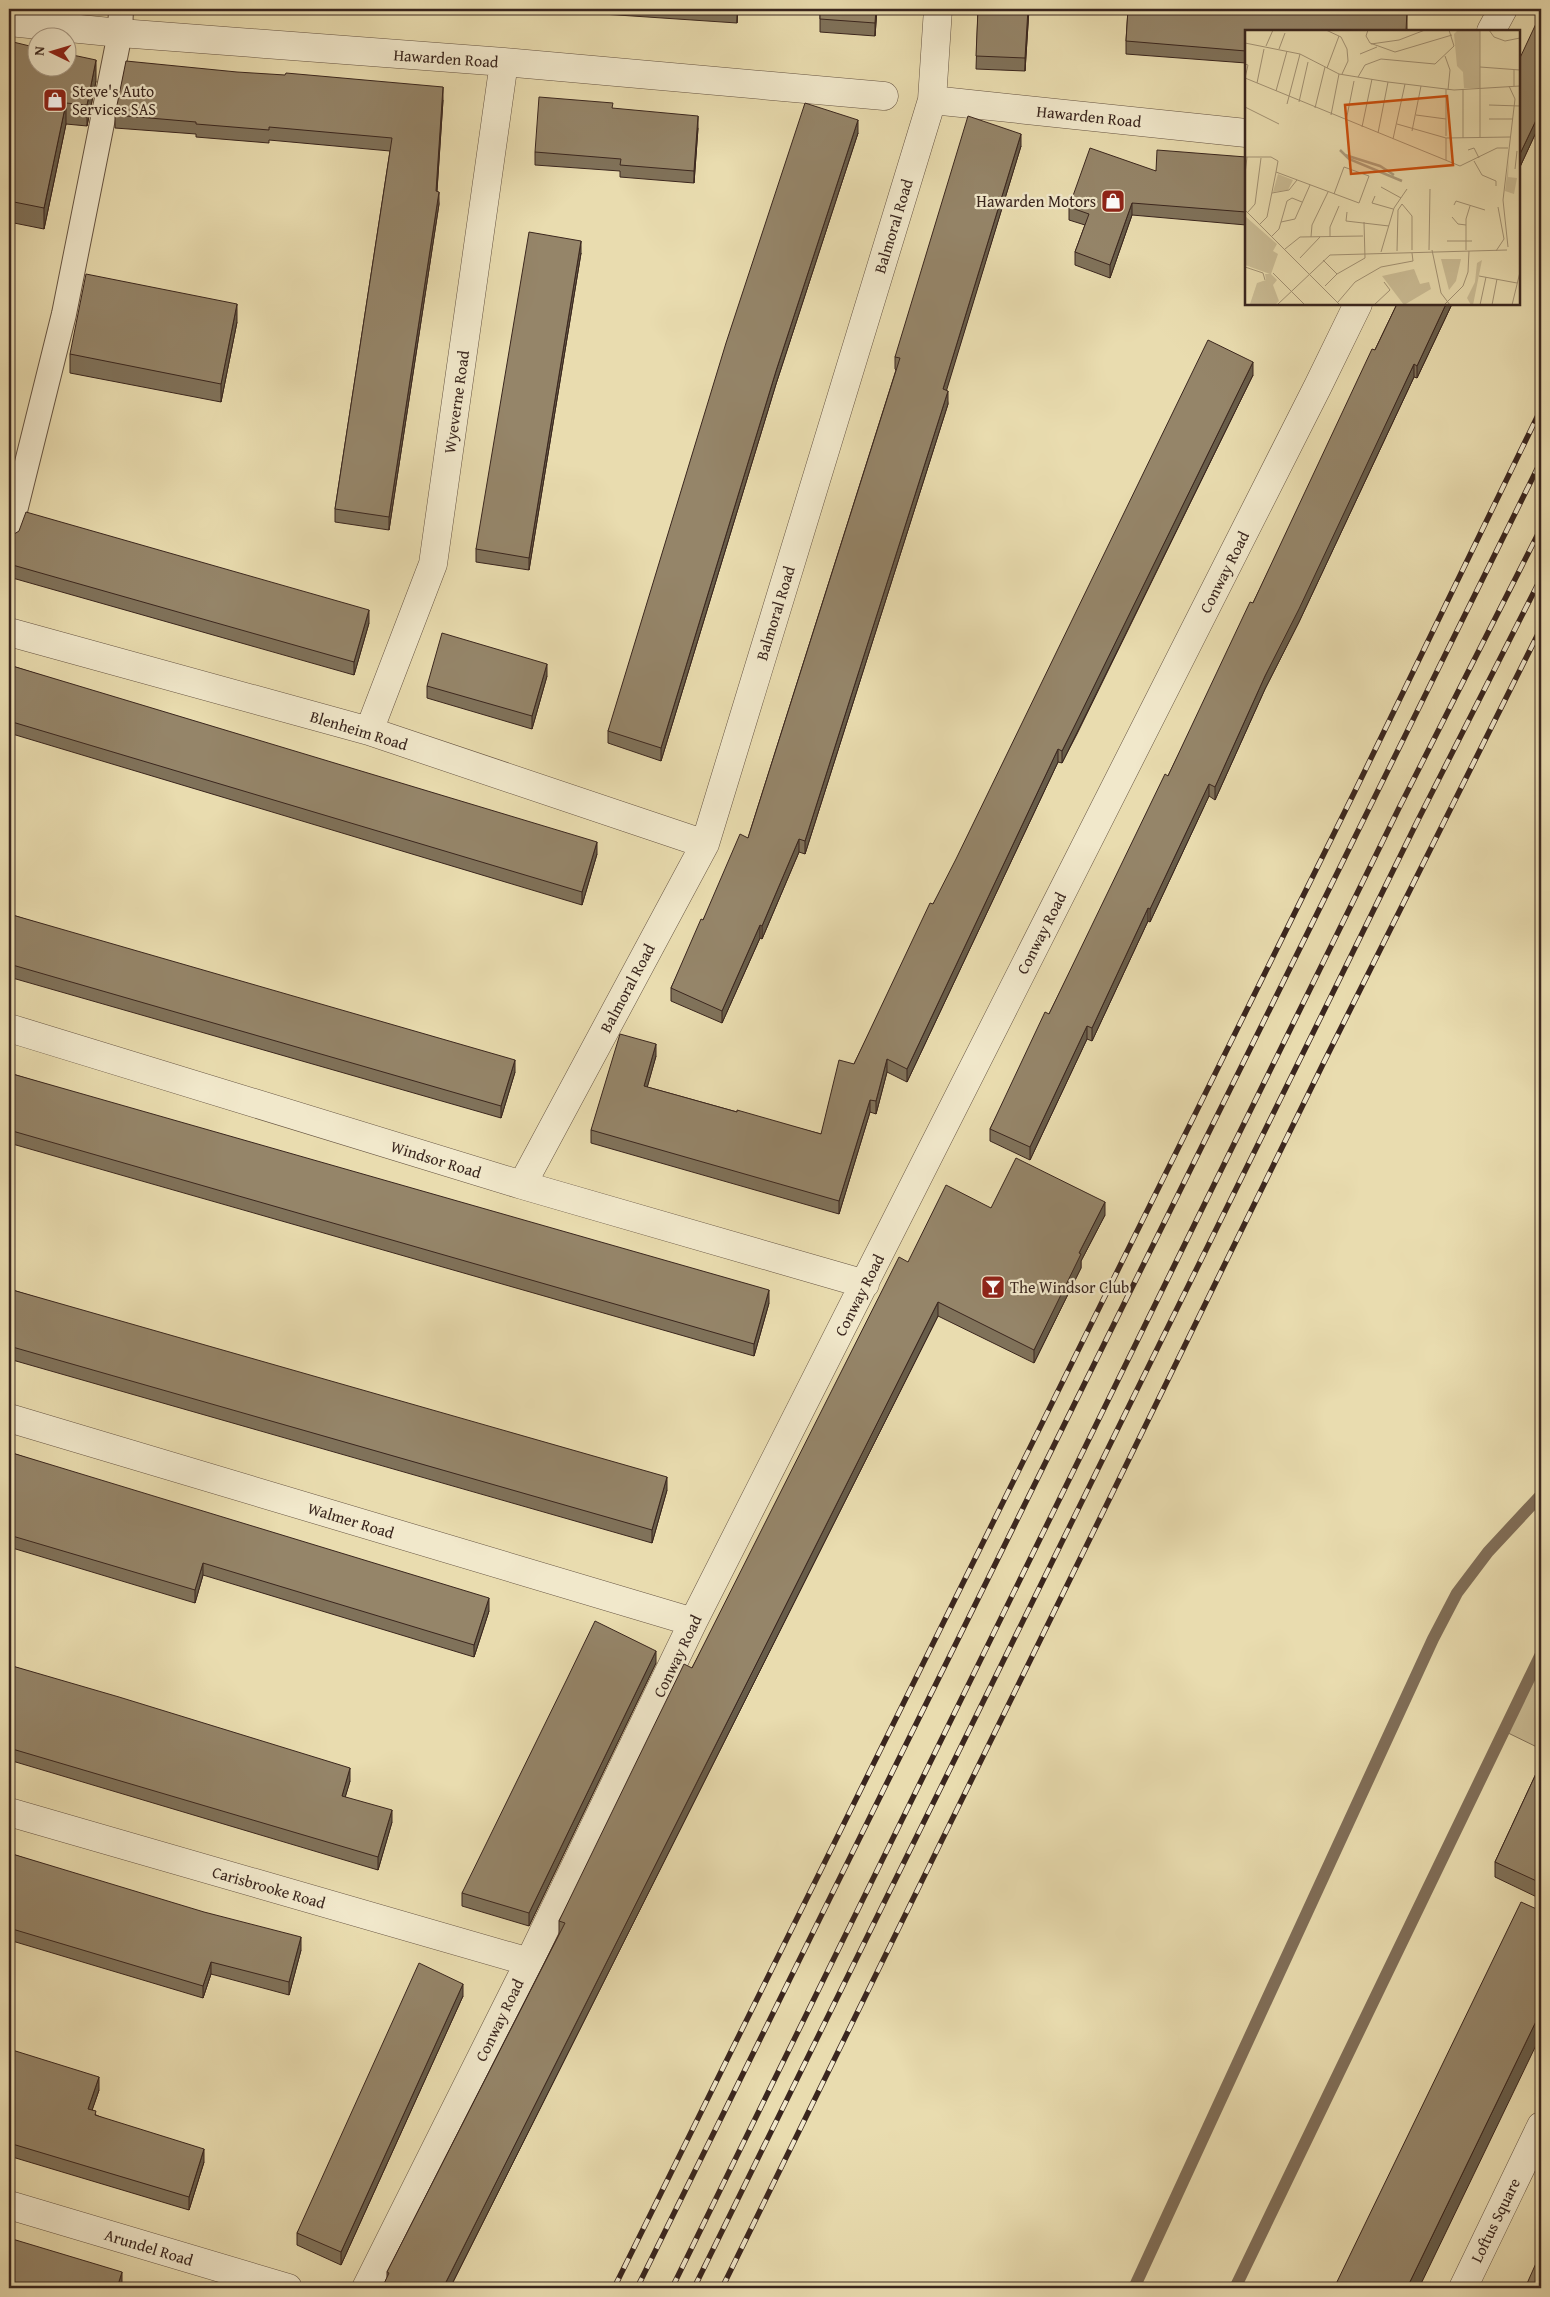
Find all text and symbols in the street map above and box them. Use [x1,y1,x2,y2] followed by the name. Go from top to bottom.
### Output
[28,28,78,78] north arrow
[1245,30,1520,305] inset map
[393,42,500,74] street label: Hawarden Road
[29,45,49,56] text: N
[72,79,156,121] place label: Steve's Auto Services SAS
[42,87,68,113] shop icon: Steve's Auto Services SAS
[1035,99,1143,133] street label: Hawarden Road
[867,175,919,276] street label: Balmoral Road
[1100,188,1126,214] shop icon: Hawarden Motors
[976,189,1096,213] place label: Hawarden Motors
[437,348,475,455] street label: Wyeverne Road
[1193,526,1255,617] street label: Conway Road
[749,562,801,663] street label: Balmoral Road
[307,704,411,756] street label: Blenheim Road
[1010,887,1072,978] street label: Conway Road
[593,939,661,1037] street label: Balmoral Road
[388,1134,485,1184] street label: Windsor Road
[828,1249,890,1340] street label: Conway Road
[980,1274,1006,1300] bar icon: The Windsor Club
[1010,1275,1129,1299] place label: The Windsor Club
[305,1495,398,1545] street label: Walmer Road
[647,1610,708,1701] street label: Conway Road
[209,1859,329,1915] street label: Carisbrooke Road
[469,1974,530,2065] street label: Conway Road
[1464,2174,1526,2266] street label: Loftus Square
[102,2222,197,2272] street label: Arundel Road

